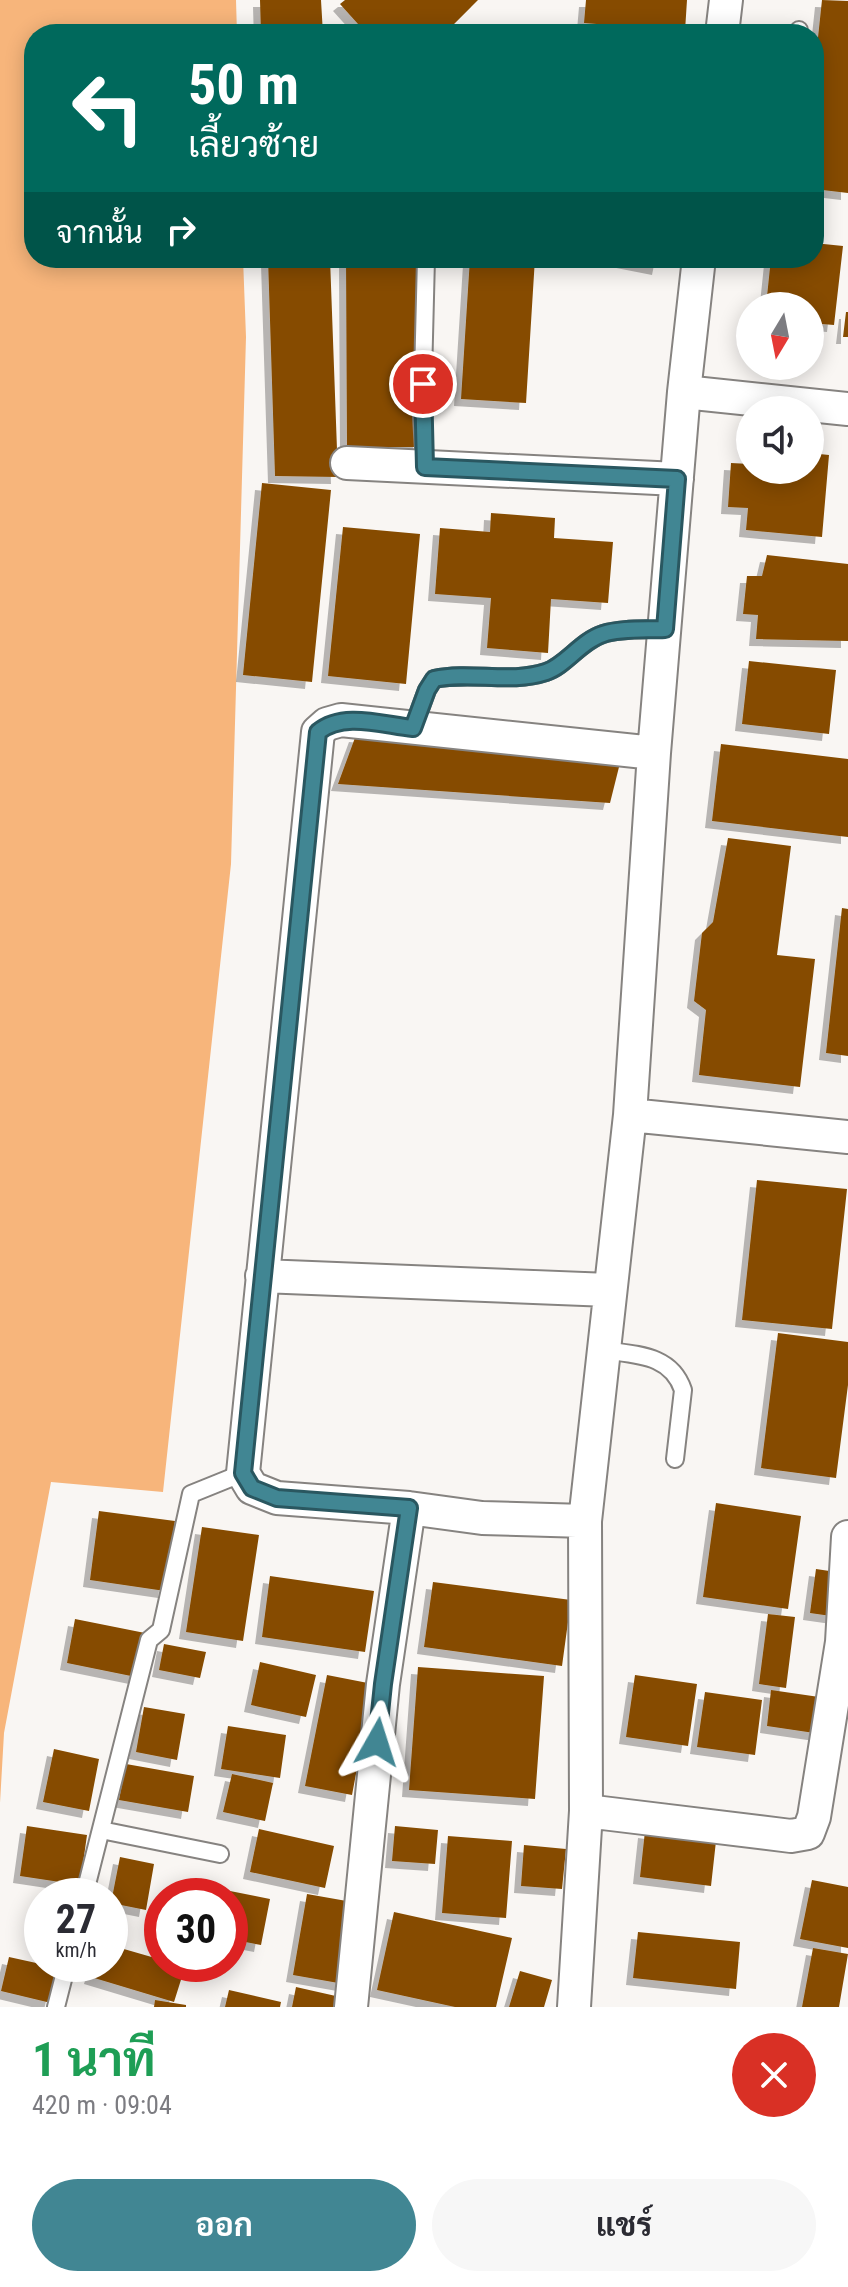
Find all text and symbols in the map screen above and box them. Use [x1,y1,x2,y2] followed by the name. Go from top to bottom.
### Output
[188,52,299,118] text: 50 m
[56,56,160,160] icon: left
[188,124,319,166] text: เลี้ยวซ้าย
[159,208,203,252] icon: right
[56,215,143,250] text: จากนั้น
[736,292,824,380] north arrow
[736,292,824,484] map controls
[389,350,457,418] pin
[401,362,445,406] icon: arrive
[736,396,824,484] button: sound
[335,1700,419,1784] position arrow
[144,1878,248,1982] speed limit sign: 30
[56,1896,96,1943] text: 27
[55,1938,97,1962] text: km/h
[32,2031,156,2088] text: 1 นาที
[732,2033,816,2117] button: close
[32,2090,172,2120] text: 420 m · 09:04
[32,2179,416,2271] button: ออก
[432,2179,816,2271] button: แชร์

